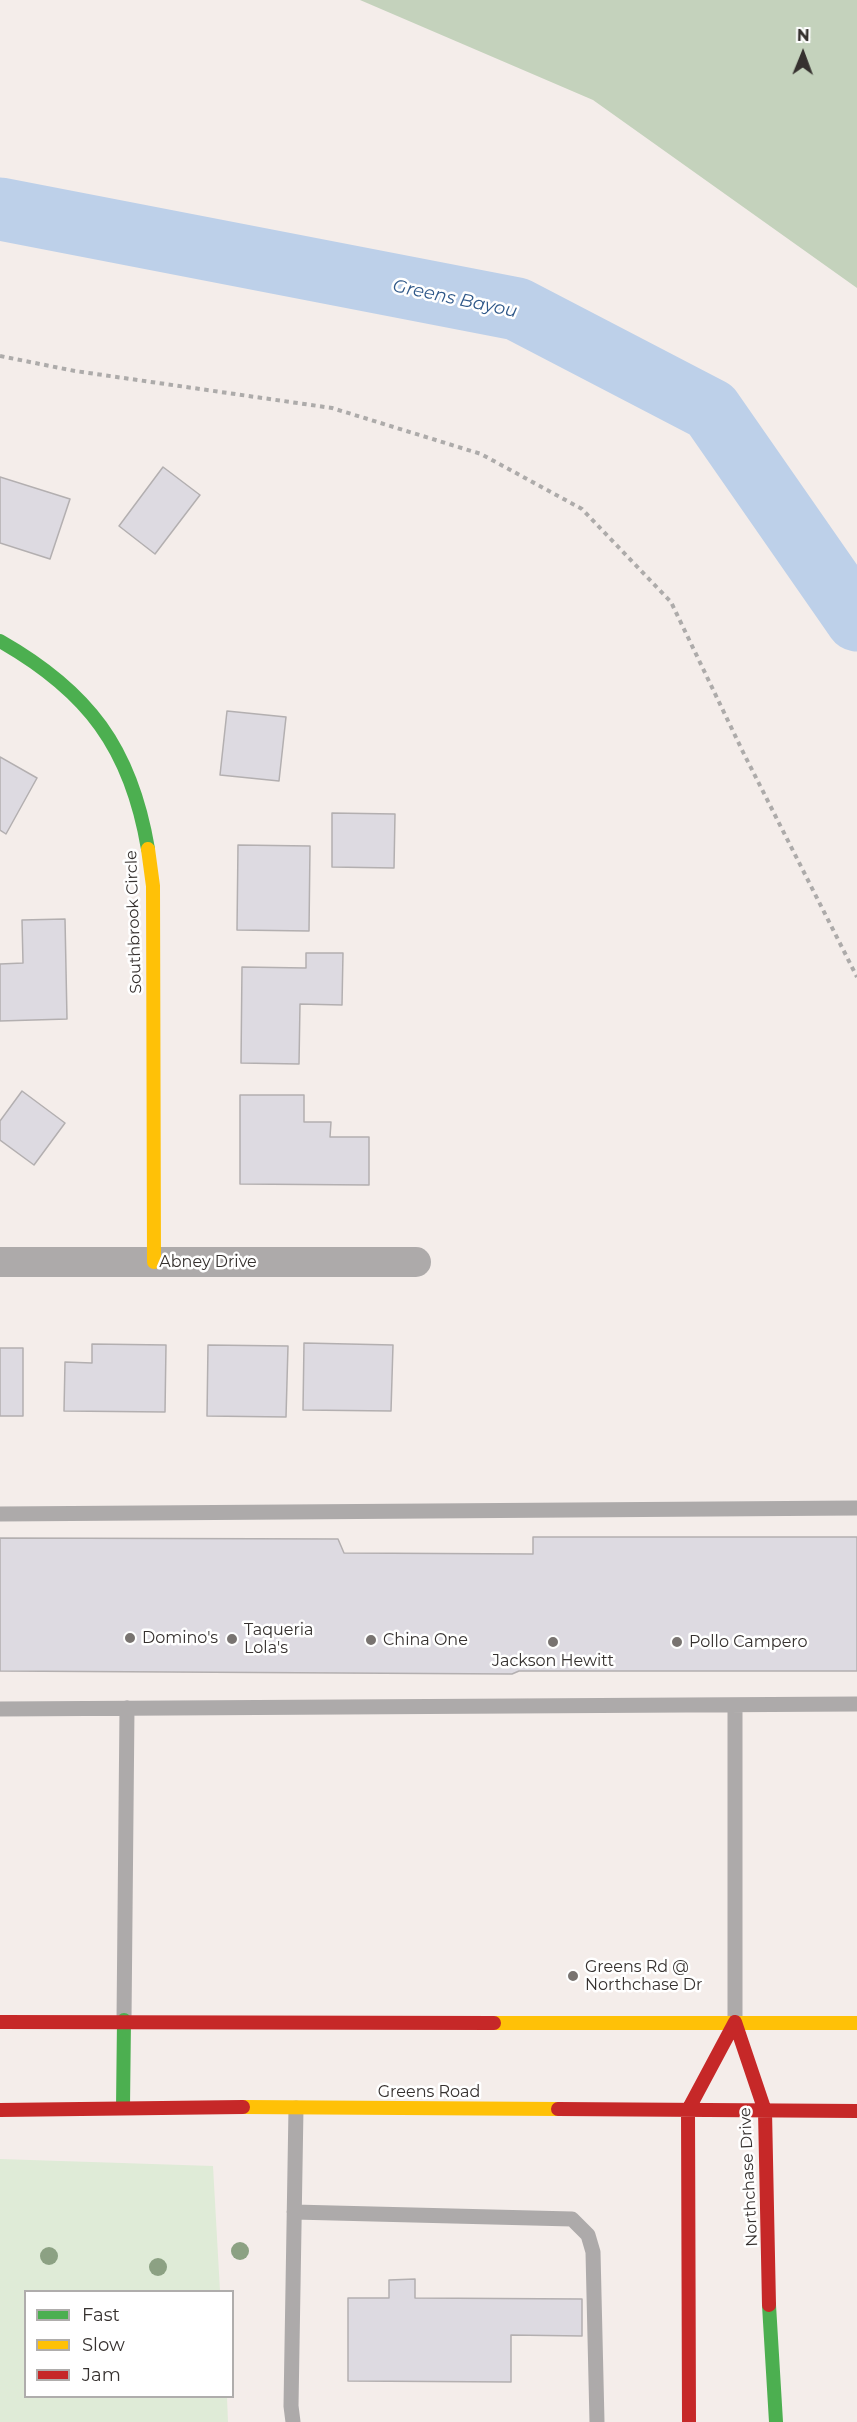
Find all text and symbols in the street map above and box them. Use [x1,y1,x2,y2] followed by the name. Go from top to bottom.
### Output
[773,24,833,84] north arrow
[797,26,810,45] text: N
[391,275,519,323] water label: Greens Bayou
[122,850,146,994] street label: Southbrook Circle
[159,1252,257,1272] street label: Abney Drive
[244,1620,313,1658] place label: Taqueria Lola's
[142,1628,218,1648] place label: Domino's
[383,1630,468,1650] place label: China One
[123,1631,137,1645] marker: Domino's
[225,1632,239,1646] marker: Taqueria Lola's
[689,1632,808,1652] place label: Pollo Campero
[364,1633,378,1647] marker: China One
[546,1635,560,1649] marker: Jackson Hewitt
[670,1635,684,1649] marker: Pollo Campero
[492,1651,614,1671] place label: Jackson Hewitt
[585,1957,702,1995] place label: Greens Rd @ Northchase Dr
[566,1969,580,1983] marker: Greens Rd @ Northchase Dr
[378,2082,480,2102] street label: Greens Road
[736,2107,762,2247] street label: Northchase Drive
[24,2290,234,2398] legend
[82,2304,120,2326] text: Fast
[82,2334,125,2356] text: Slow
[82,2364,121,2386] text: Jam

